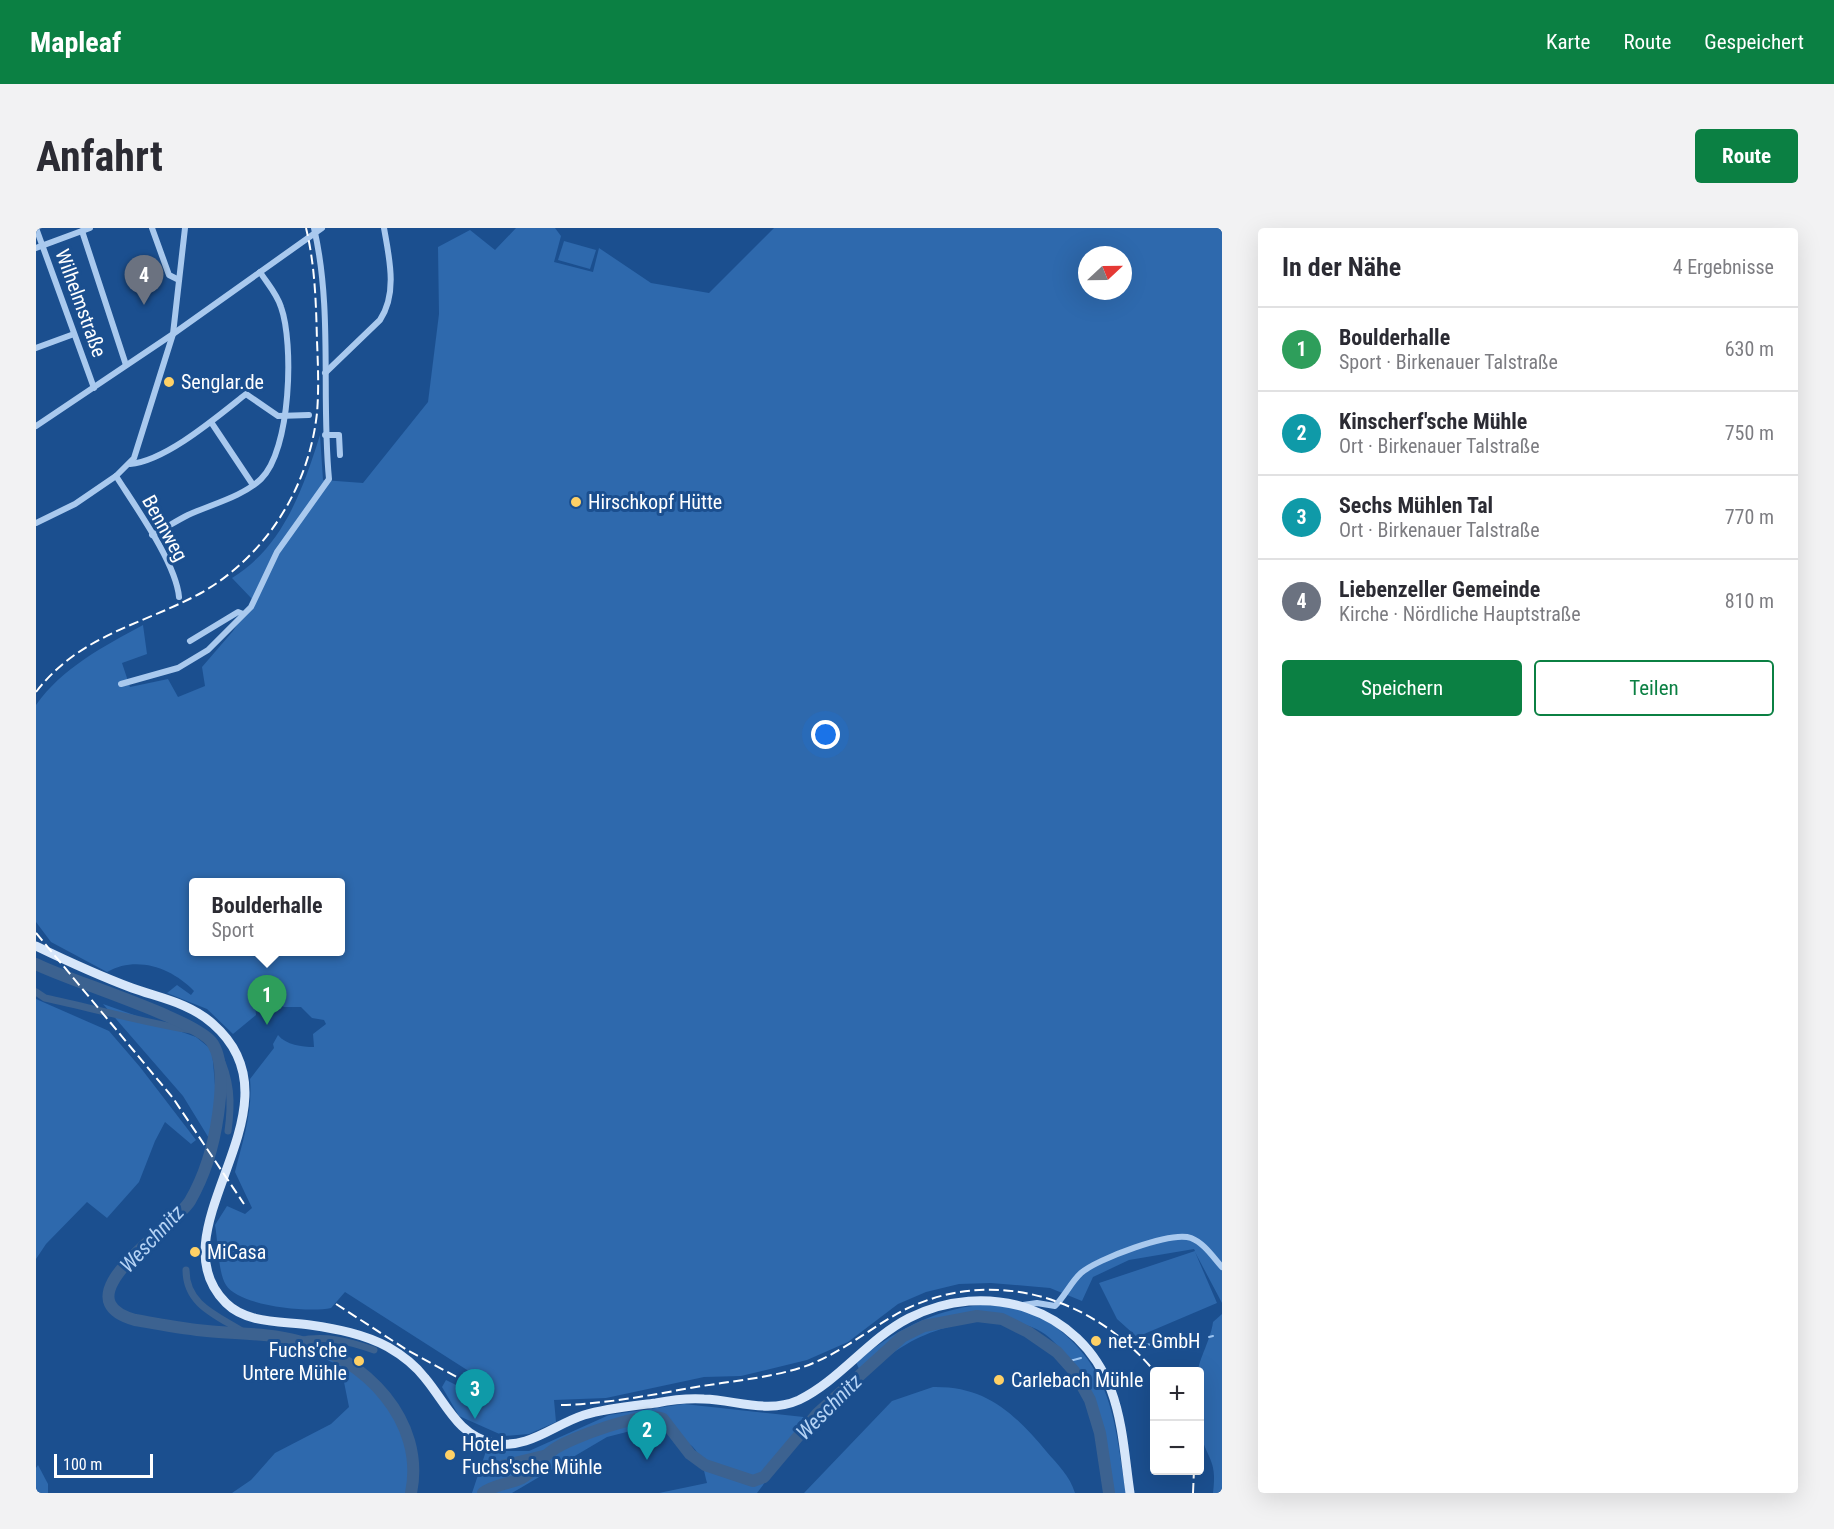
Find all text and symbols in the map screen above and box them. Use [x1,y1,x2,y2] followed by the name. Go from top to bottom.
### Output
[30,26,121,59] text: Mapleaf
[1546,30,1590,54] text: Karte
[1623,30,1671,54] text: Route
[1704,30,1804,54] text: Gespeichert
[1695,129,1798,183] button: Route
[36,132,163,181] text: Anfahrt
[50,246,112,360] street label: Wilhelmstraße
[1078,246,1132,300] north arrow
[1282,252,1401,282] text: In der Nähe
[1673,255,1774,279] text: 4 Ergebnisse
[124,256,164,305] pin: 4
[1339,325,1450,350] text: Boulderhalle
[1296,337,1307,361] text: 1
[1725,337,1774,361] text: 630 m
[1339,350,1558,374] text: Sport · Birkenauer Talstraße
[181,370,264,394] place label: Senglar.de
[162,375,176,389] marker: Senglar.de
[1339,409,1527,434] text: Kinscherf'sche Mühle
[1296,421,1307,445] text: 2
[1725,421,1774,445] text: 750 m
[1339,434,1540,458] text: Ort · Birkenauer Talstraße
[588,490,722,514] place label: Hirschkopf Hütte
[137,491,193,565] street label: Bennweg
[1339,493,1493,518] text: Sechs Mühlen Tal
[569,495,583,509] marker: Hirschkopf Hütte
[1296,505,1307,529] text: 3
[1725,505,1774,529] text: 770 m
[1339,518,1540,542] text: Ort · Birkenauer Talstraße
[1339,577,1540,602] text: Liebenzeller Gemeinde
[1296,589,1307,613] text: 4
[1725,589,1774,613] text: 810 m
[1339,602,1581,626] text: Kirche · Nördliche Hauptstraße
[1282,660,1522,716] button: Speichern
[1534,660,1774,716] button: Teilen
[811,720,840,749] your location
[189,878,345,956] popup
[211,893,323,918] text: Boulderhalle
[211,918,254,942] text: Sport
[248,976,286,1025] pin: 1
[115,1201,189,1277] water label: Weschnitz
[207,1240,266,1264] place label: MiCasa
[188,1245,202,1259] marker: MiCasa
[1108,1329,1200,1353] place label: net-z GmbH
[1089,1334,1103,1348] marker: net-z GmbH
[243,1338,347,1385] place label: Fuchs'che Untere Mühle
[352,1354,366,1368] marker: Fuchs'che Untere Mühle
[1150,1367,1204,1475] map controls
[1150,1367,1204,1421] button: +
[1011,1368,1143,1392] place label: Carlebach Mühle
[791,1369,867,1445] water label: Weschnitz
[456,1370,494,1419] pin: 3
[992,1373,1006,1387] marker: Carlebach Mühle
[628,1410,666,1460] pin: 2
[1150,1421,1204,1475] button: −
[462,1432,602,1479] place label: Hotel Fuchs'sche Mühle
[443,1448,457,1462] marker: Hotel Fuchs'sche Mühle
[54,1451,153,1478] scale bar
[63,1455,102,1474] text: 100 m

